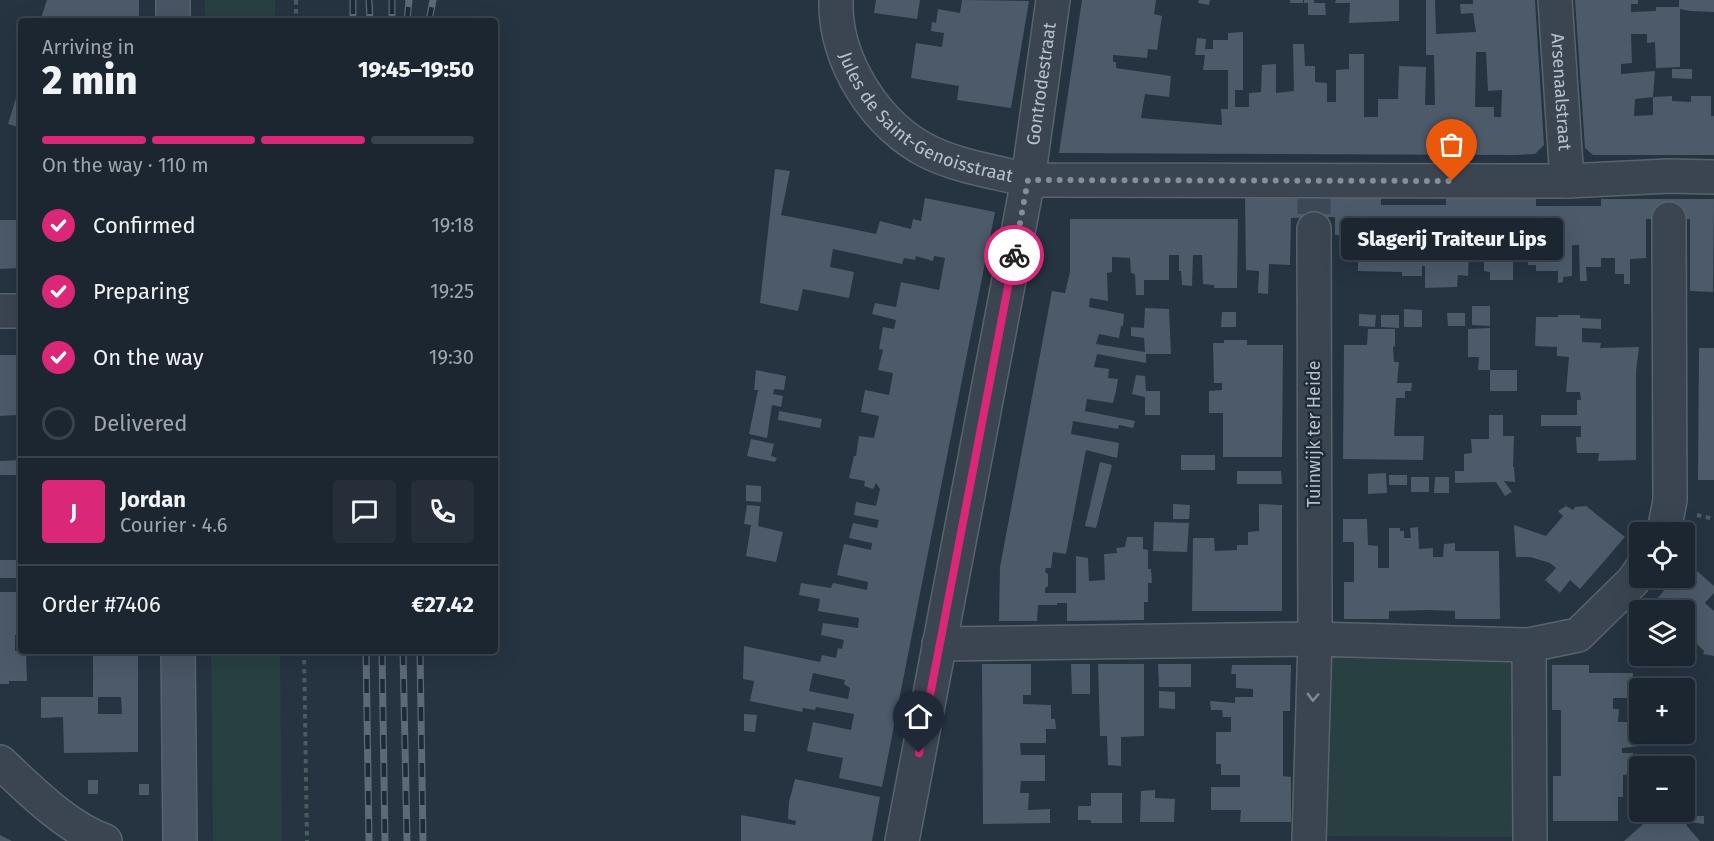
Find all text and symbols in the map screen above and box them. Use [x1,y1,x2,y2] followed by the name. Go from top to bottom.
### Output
[1022,21,1061,147] street label: Gontrodestraat
[1546,32,1576,152] street label: Arsenaalstraat
[42,35,135,59] text: Arriving in
[834,49,1016,187] street label: Jules de Saint-Genoisstraat
[358,56,474,83] text: 19:45–19:50
[42,58,138,104] text: 2 min
[1426,119,1477,181] pin
[1435,128,1468,161] icon: bag
[42,153,209,177] text: On the way · 110 m
[42,209,75,242] icon: check
[93,212,196,239] text: Confirmed
[431,213,474,237] text: 19:18
[1341,217,1563,259] callout: Slagerij Traiteur Lips
[984,225,1044,285] courier
[1358,227,1546,251] text: Slagerij Traiteur Lips
[998,239,1031,272] icon: bike
[42,275,75,308] icon: check
[93,278,189,305] text: Preparing
[430,279,474,303] text: 19:25
[42,341,75,374] icon: check
[93,344,204,371] text: On the way
[429,345,474,369] text: 19:30
[1303,360,1325,508] street label: Tuinwijk ter Heide
[93,410,188,437] text: Delivered
[333,480,396,543] button: chat
[411,480,474,543] button: phone
[120,486,186,513] text: Jordan
[70,498,77,525] text: J
[120,513,227,537] text: Courier · 4.6
[1629,522,1695,822] map controls
[1629,522,1695,588] button: locate
[42,591,161,618] text: Order #7406
[412,591,474,618] text: €27.42
[1629,600,1695,666] button: layers
[1629,678,1695,744] button: +
[893,691,944,753] pin
[1307,693,1319,702] one-way arrow
[902,700,935,733] icon: home
[1629,756,1695,822] button: −

